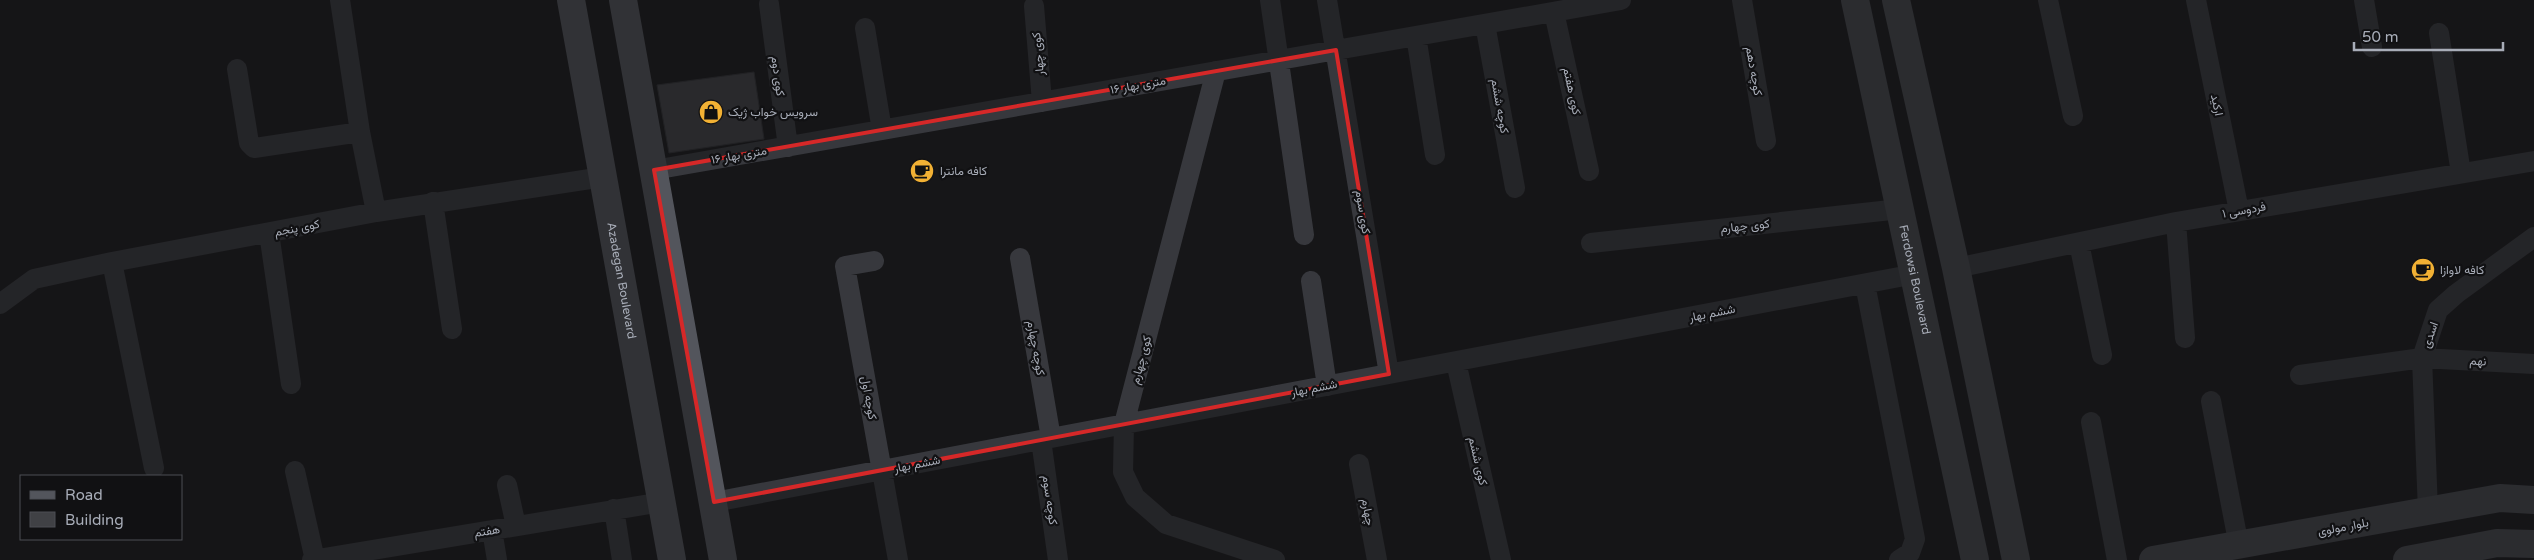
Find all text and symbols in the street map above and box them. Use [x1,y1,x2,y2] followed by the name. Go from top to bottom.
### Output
[2354,20,2503,52] scale bar
[2362,28,2399,46] text: 50 m
[1029,32,1048,77] street label: کوی چهار
[1742,45,1765,97] street label: کوچه دهم
[767,55,788,97] street label: کوی دوم
[1559,66,1584,116] street label: کوی هفتم
[1109,73,1167,98] street label: ۱۶ متری بهار
[1487,78,1512,135] street label: کوچه ششم
[2207,93,2226,117] street label: ارکید
[698,99,724,125] shop icon: سرویس خواب ژیک
[728,105,818,120] place label: سرویس خواب ژیک
[710,143,768,168] street label: ۱۶ متری بهار
[909,158,935,184] cafe icon: کافه مانترا
[940,164,987,179] place label: کافه مانترا
[1352,189,1373,235] street label: کوی سوم
[2221,199,2267,222] street label: فردوسی ۱
[1720,216,1771,237] street label: کوی چهارم
[273,217,321,240] street label: کوی پنجم
[604,221,639,340] street label: Azadegan Boulevard
[1896,223,1933,336] street label: Ferdowsi Boulevard
[2410,257,2436,283] cafe icon: کافه لاوازا
[2440,263,2484,278] place label: کافه لاوازا
[1687,302,1737,326] street label: ششم بهار
[1023,319,1048,377] street label: کوچه چهارم
[2419,320,2442,350] street label: اسدی
[1128,334,1155,386] street label: کوی چهارم
[2469,354,2487,369] street label: نهم
[857,375,880,421] street label: کوچه اول
[1289,377,1339,401] street label: ششم بهار
[1465,435,1490,487] street label: کوی ششم
[892,453,942,477] street label: ششم بهار
[1039,474,1060,526] street label: کوچه سوم
[20,475,182,540] legend
[65,486,103,504] text: Road
[1358,497,1377,527] street label: چهارم
[65,511,124,529] text: Building
[2316,515,2370,540] street label: بلوار مولوی
[473,522,501,541] street label: هفتم

